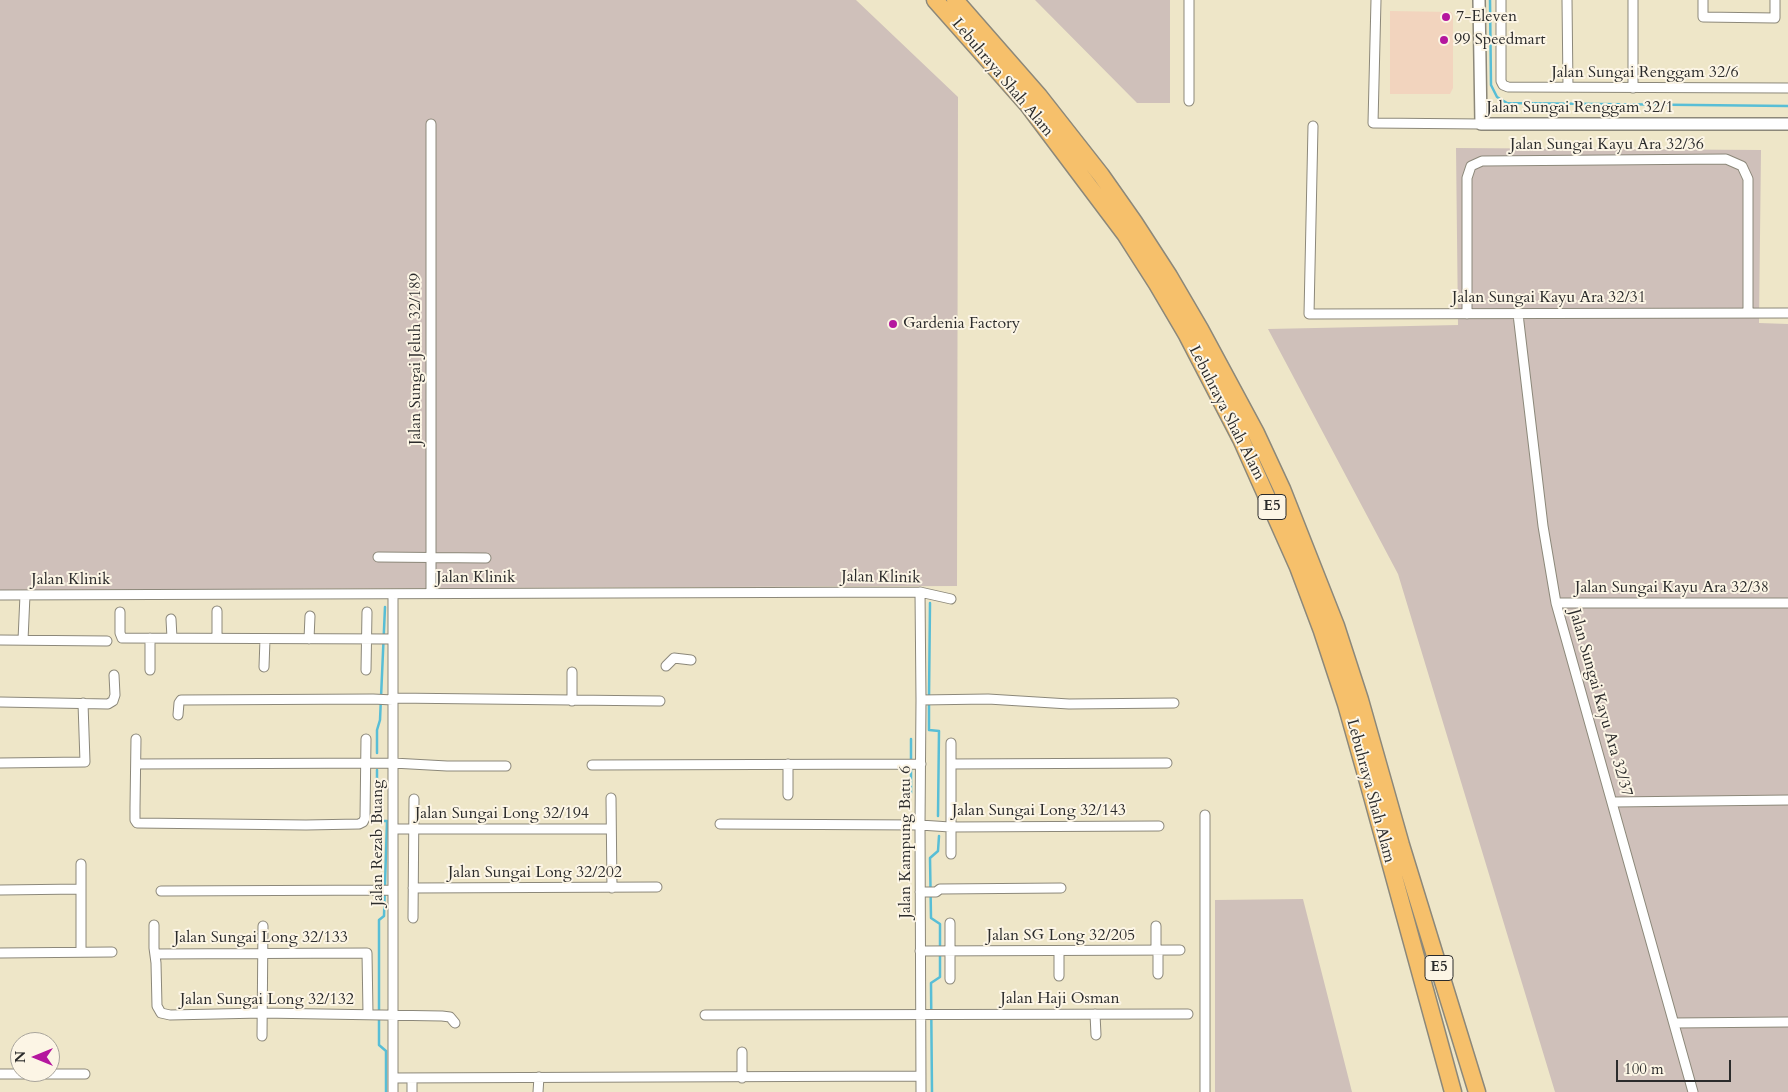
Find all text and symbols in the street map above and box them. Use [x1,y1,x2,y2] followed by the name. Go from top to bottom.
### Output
[1456,7,1517,27] place label: 7-Eleven
[1440,11,1452,23] marker: 7-Eleven
[947,15,1057,141] street label: Lebuhraya Shah Alam
[1454,30,1546,50] place label: 99 Speedmart
[1438,34,1450,46] marker: 99 Speedmart
[1551,63,1739,83] street label: Jalan Sungai Renggam 32/6
[1486,98,1674,118] street label: Jalan Sungai Renggam 32/1
[1510,135,1704,155] street label: Jalan Sungai Kayu Ara 32/36
[406,273,426,445] street label: Jalan Sungai Jeluh 32/189
[1452,288,1646,308] street label: Jalan Sungai Kayu Ara 32/31
[903,314,1020,334] place label: Gardenia Factory
[887,318,899,330] marker: Gardenia Factory
[1184,343,1268,483] street label: Lebuhraya Shah Alam
[1258,494,1286,520] road number: E5
[436,568,516,588] street label: Jalan Klinik
[841,568,921,588] street label: Jalan Klinik
[31,570,111,590] street label: Jalan Klinik
[1575,578,1769,598] street label: Jalan Sungai Kayu Ara 32/38
[1564,607,1636,799] street label: Jalan Sungai Kayu Ara 32/37
[1342,717,1398,865] street label: Lebuhraya Shah Alam
[896,766,916,918] street label: Jalan Kampung Batu 6
[368,780,388,906] street label: Jalan Rezab Buang
[952,801,1126,821] street label: Jalan Sungai Long 32/143
[415,804,589,824] street label: Jalan Sungai Long 32/194
[448,863,622,883] street label: Jalan Sungai Long 32/202
[987,926,1135,946] street label: Jalan SG Long 32/205
[174,928,348,948] street label: Jalan Sungai Long 32/133
[1425,956,1453,980] road number: E5
[1000,989,1120,1009] street label: Jalan Haji Osman
[180,990,354,1010] street label: Jalan Sungai Long 32/132
[10,1032,60,1082] north arrow
[1618,1050,1733,1082] scale bar
[11,1051,30,1063] text: N
[1624,1059,1664,1079] text: 100 m

